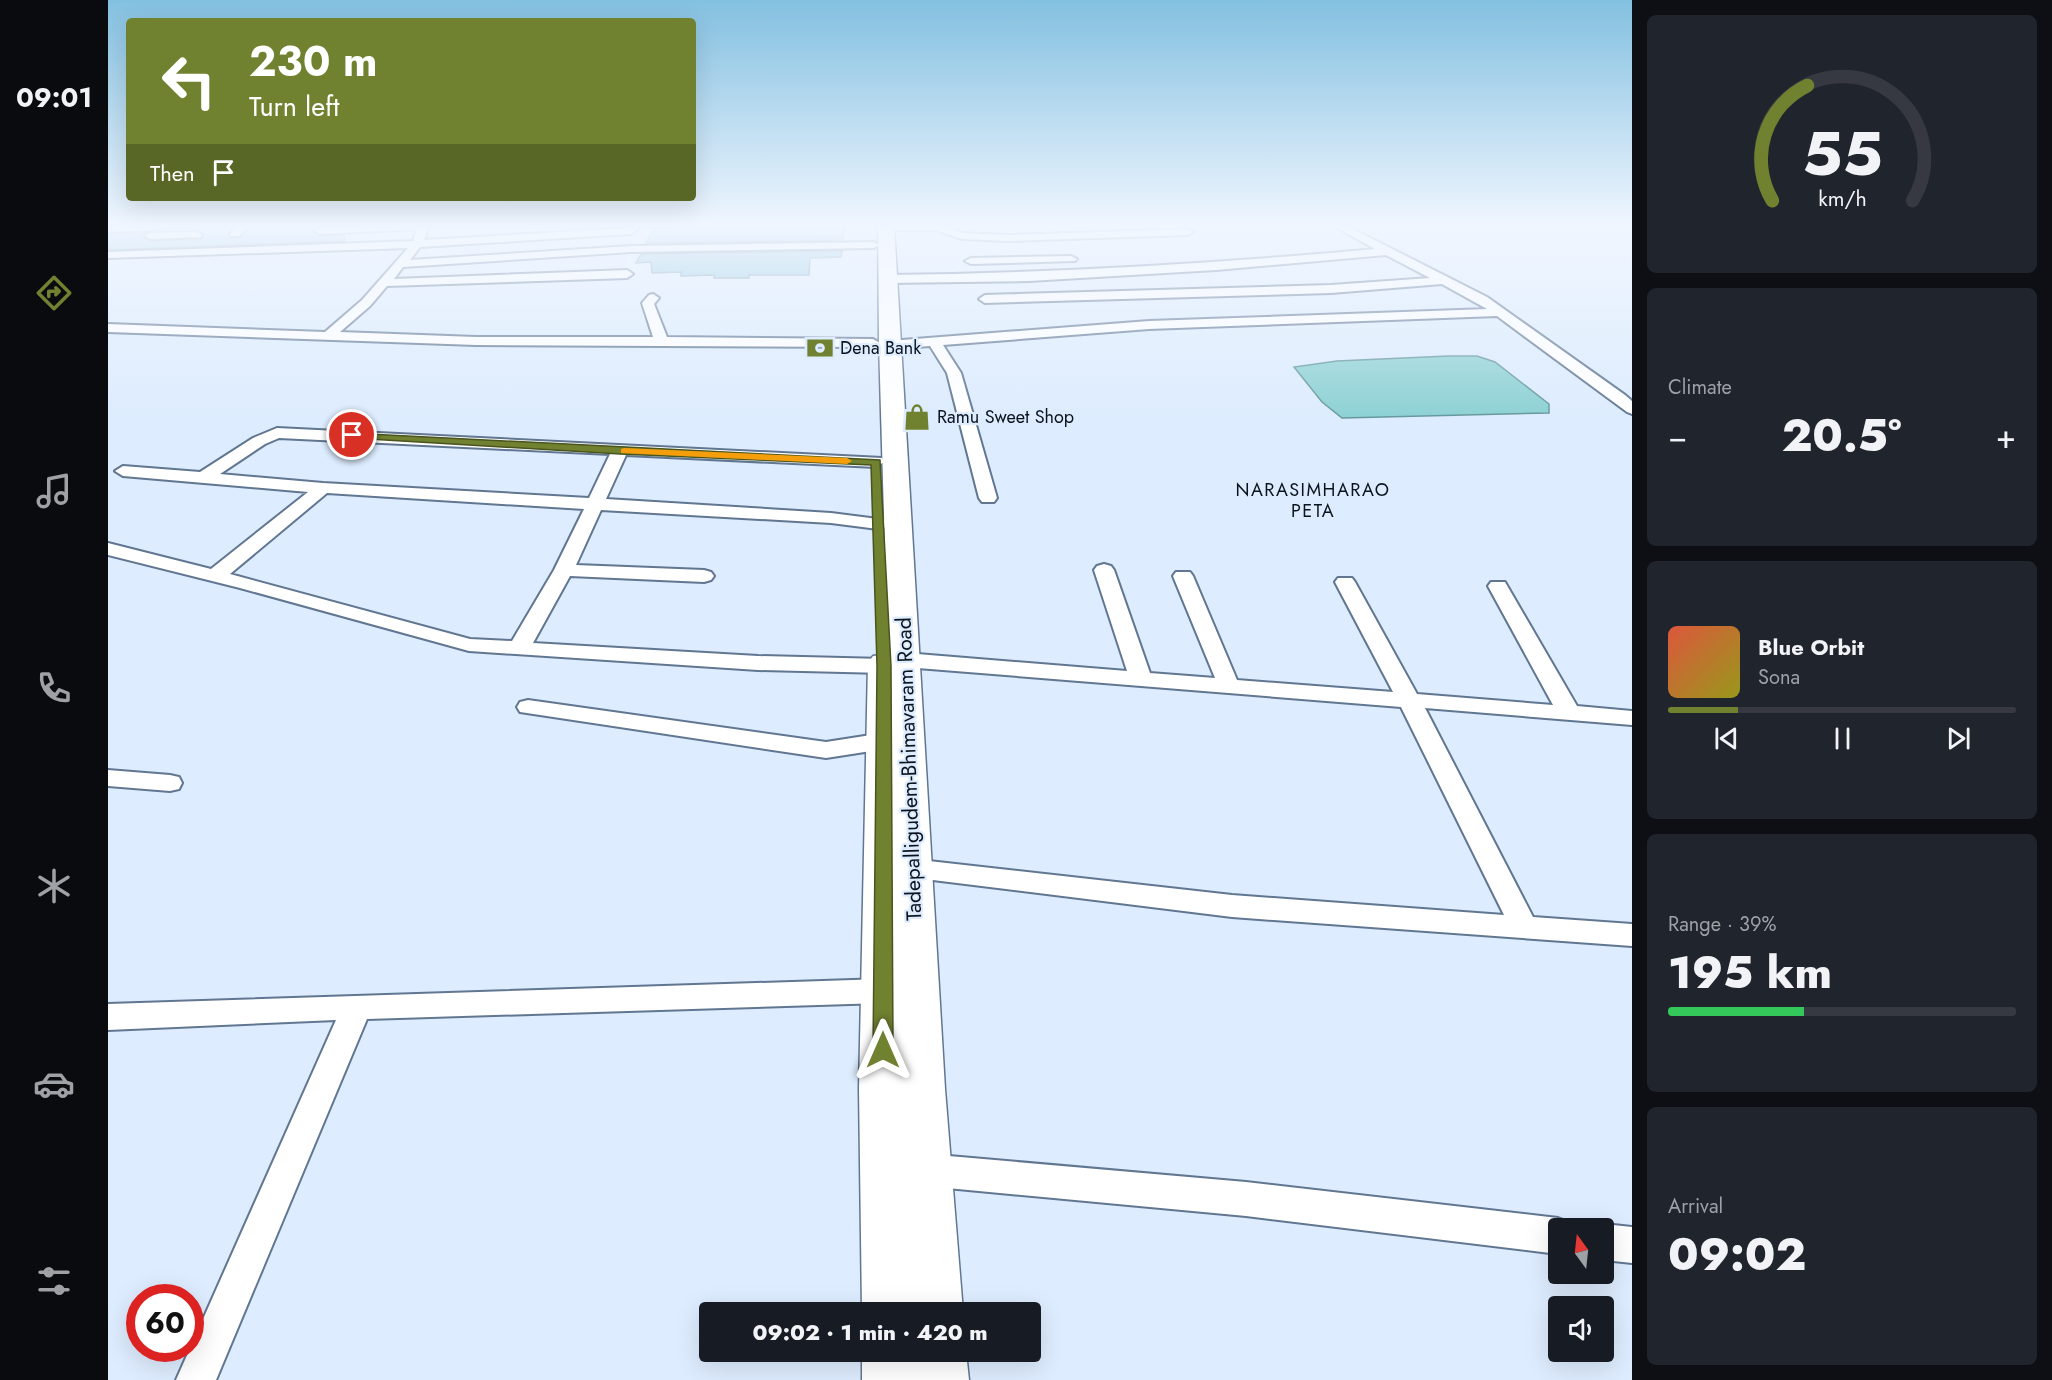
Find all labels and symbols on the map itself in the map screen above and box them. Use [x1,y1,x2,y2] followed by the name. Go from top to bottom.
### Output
[805,333,835,363] bank icon: Dena Bank
[840,335,921,361] place label: Dena Bank
[902,402,932,432] shop icon: Ramu Sweet Shop
[937,404,1074,430] place label: Ramu Sweet Shop
[326,409,377,460] pin
[1235,477,1391,524] district label: NARASIMHARAO PETA
[889,617,929,921] street label: Tadepalligudem-Bhimavaram Road
[851,1018,915,1082] position arrow
[1548,1218,1614,1284] north arrow
[126,1284,204,1362] speed limit sign: 60

